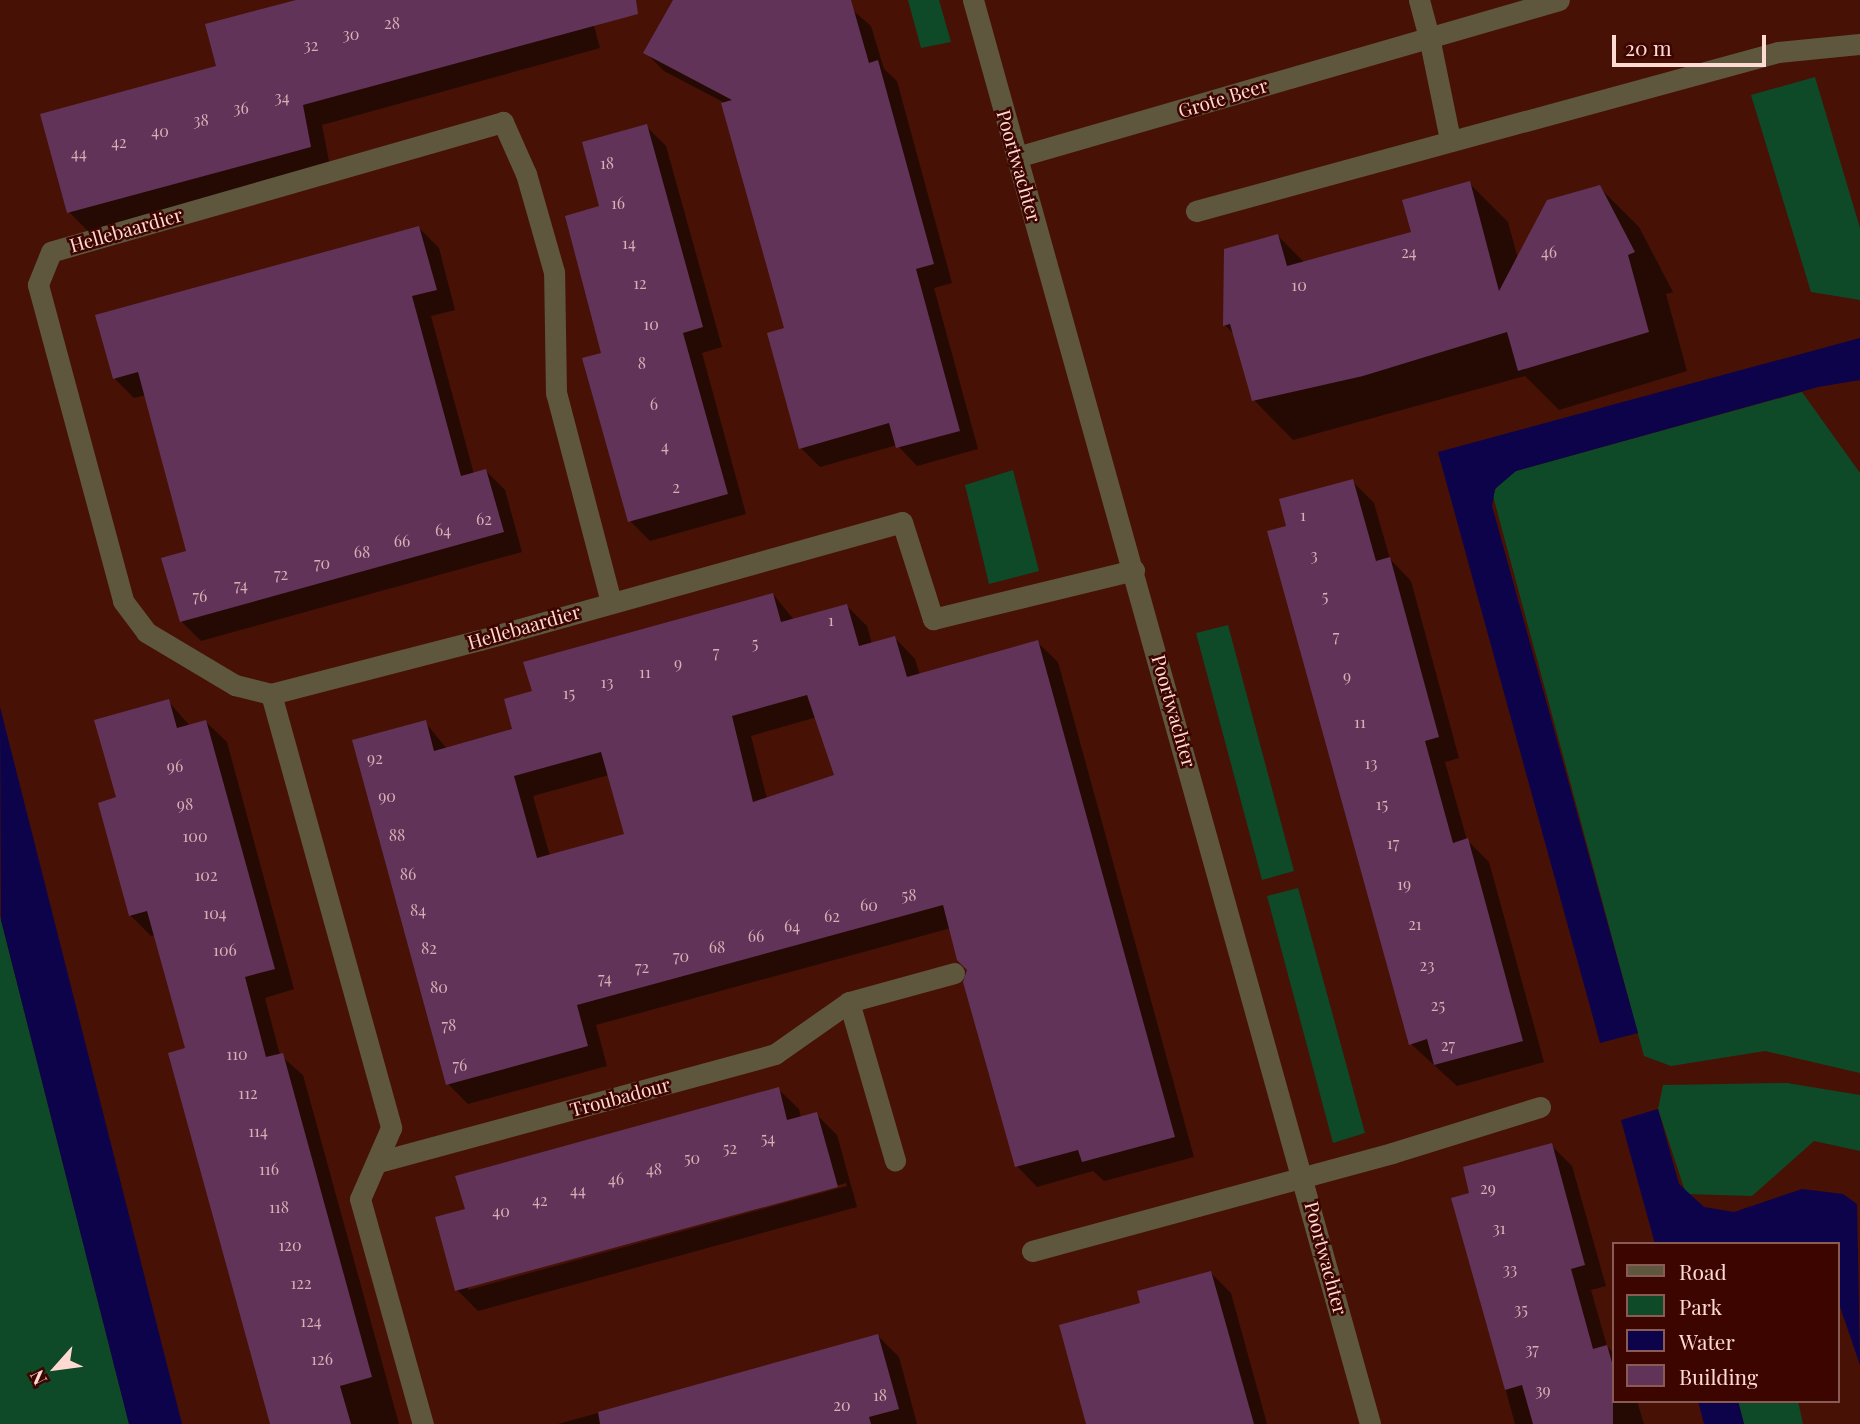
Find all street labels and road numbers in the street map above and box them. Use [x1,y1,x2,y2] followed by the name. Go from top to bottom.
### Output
[1175,74,1271,122] street label: Grote Beer
[992,107,1046,225] street label: Poortwachter
[67,203,185,257] street label: Hellebaardier
[465,600,583,654] street label: Hellebaardier
[1147,652,1201,770] street label: Poortwachter
[568,1073,672,1121] street label: Troubadour
[1300,1199,1352,1317] street label: Poortwachter

